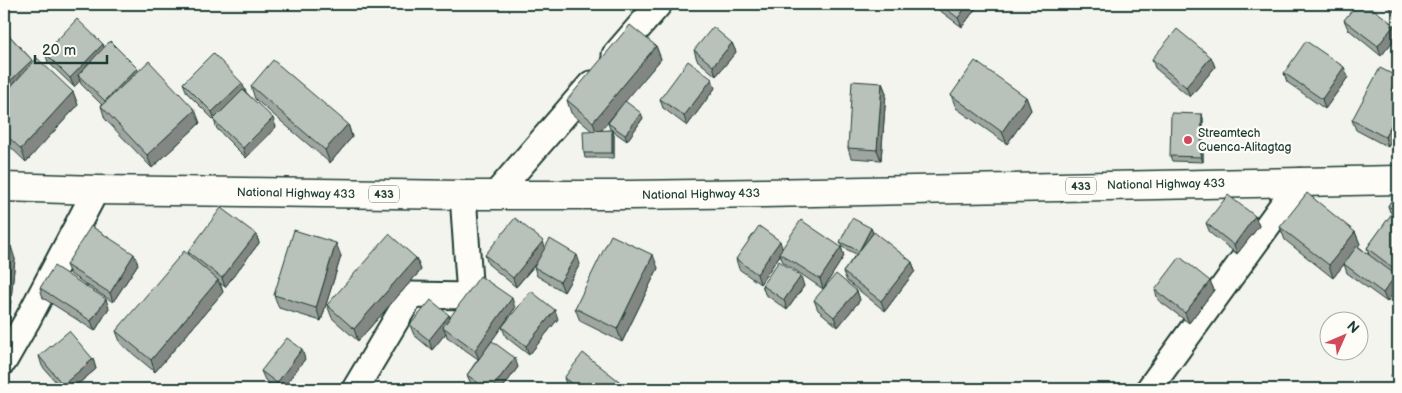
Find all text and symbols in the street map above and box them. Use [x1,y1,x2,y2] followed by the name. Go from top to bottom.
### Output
[35,32,108,64] scale bar
[42,41,76,60] text: 20 m
[1198,126,1292,155] place label: Streamtech Cuenca-Alitagtag
[1182,134,1194,146] marker: Streamtech Cuenca-Alitagtag
[1107,176,1225,193] street label: National Highway 433
[1066,178,1096,195] road number: 433
[237,185,355,202] street label: National Highway 433
[369,185,399,202] road number: 433
[642,186,760,203] street label: National Highway 433
[1320,310,1370,360] north arrow
[1343,317,1363,337] text: N

